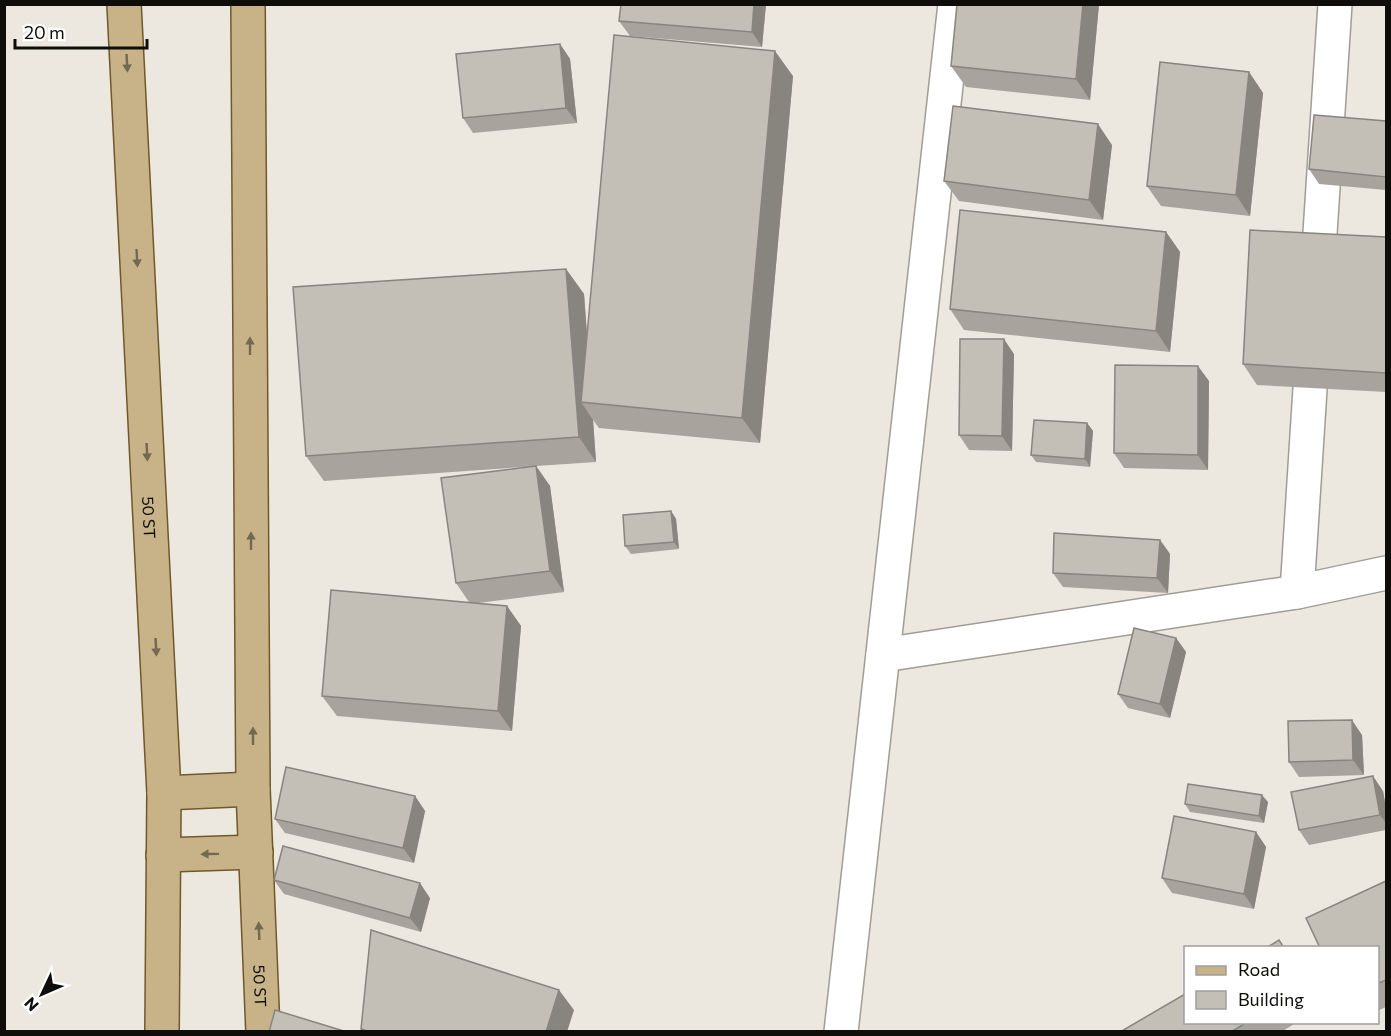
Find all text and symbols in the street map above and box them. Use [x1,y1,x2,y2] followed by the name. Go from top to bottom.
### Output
[15,12,147,50] scale bar
[24,21,65,43] text: 20 m
[122,53,131,72] one-way arrow
[132,248,141,267] one-way arrow
[245,337,255,356] one-way arrow
[142,443,151,462] one-way arrow
[139,496,161,539] street label: 50 ST
[246,532,256,551] one-way arrow
[152,638,161,657] one-way arrow
[248,727,257,746] one-way arrow
[200,849,219,858] one-way arrow
[254,922,263,941] one-way arrow
[1184,946,1379,1024] legend
[1238,958,1280,980] text: Road
[12,964,72,1024] north arrow
[251,964,271,1007] street label: 50 ST
[1238,988,1304,1010] text: Building
[20,994,42,1016] text: N

